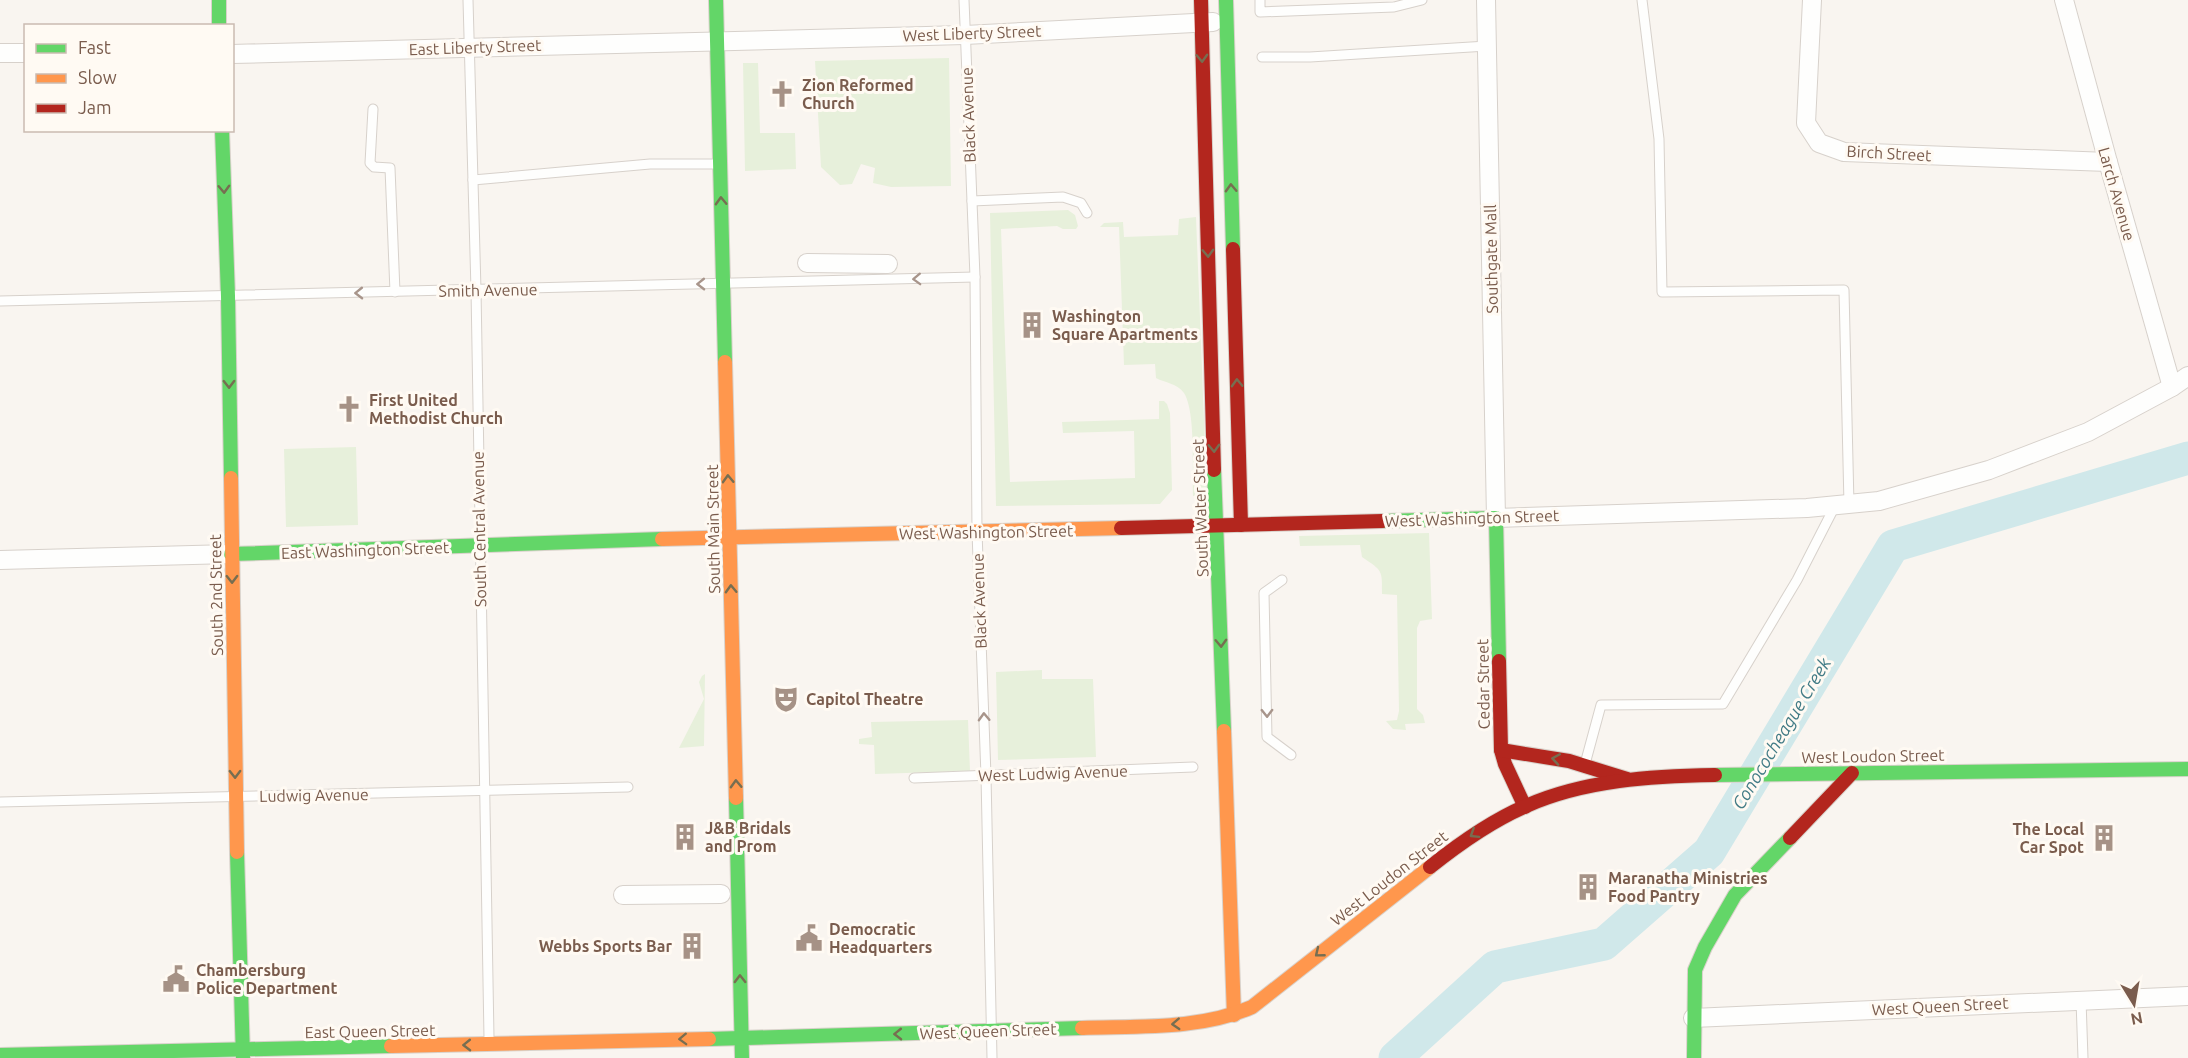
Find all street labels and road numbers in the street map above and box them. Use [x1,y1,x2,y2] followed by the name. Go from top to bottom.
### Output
[902,22,1042,44] street label: West Liberty Street
[408,36,542,58] street label: East Liberty Street
[957,67,979,163] street label: Black Avenue
[1846,142,1933,164] street label: Birch Street
[2095,145,2139,243] street label: Larch Avenue
[1481,204,1501,314] street label: Southgate Mall
[438,280,538,300] street label: Smith Avenue
[1189,438,1211,577] street label: South Water Street
[469,451,489,607] street label: South Central Avenue
[703,463,723,594] street label: South Main Street
[1385,506,1560,530] street label: West Washington Street
[899,521,1074,543] street label: West Washington Street
[206,533,226,656] street label: South 2nd Street
[281,538,450,562] street label: East Washington Street
[968,553,990,649] street label: Black Avenue
[1473,638,1493,729] street label: Cedar Street
[1801,746,1945,766] street label: West Loudon Street
[978,761,1128,785] street label: West Ludwig Avenue
[259,785,369,805] street label: Ludwig Avenue
[1327,826,1451,929] street label: West Loudon Street
[1871,993,2010,1019] street label: West Queen Street
[919,1020,1057,1042] street label: West Queen Street
[304,1021,436,1041] street label: East Queen Street

